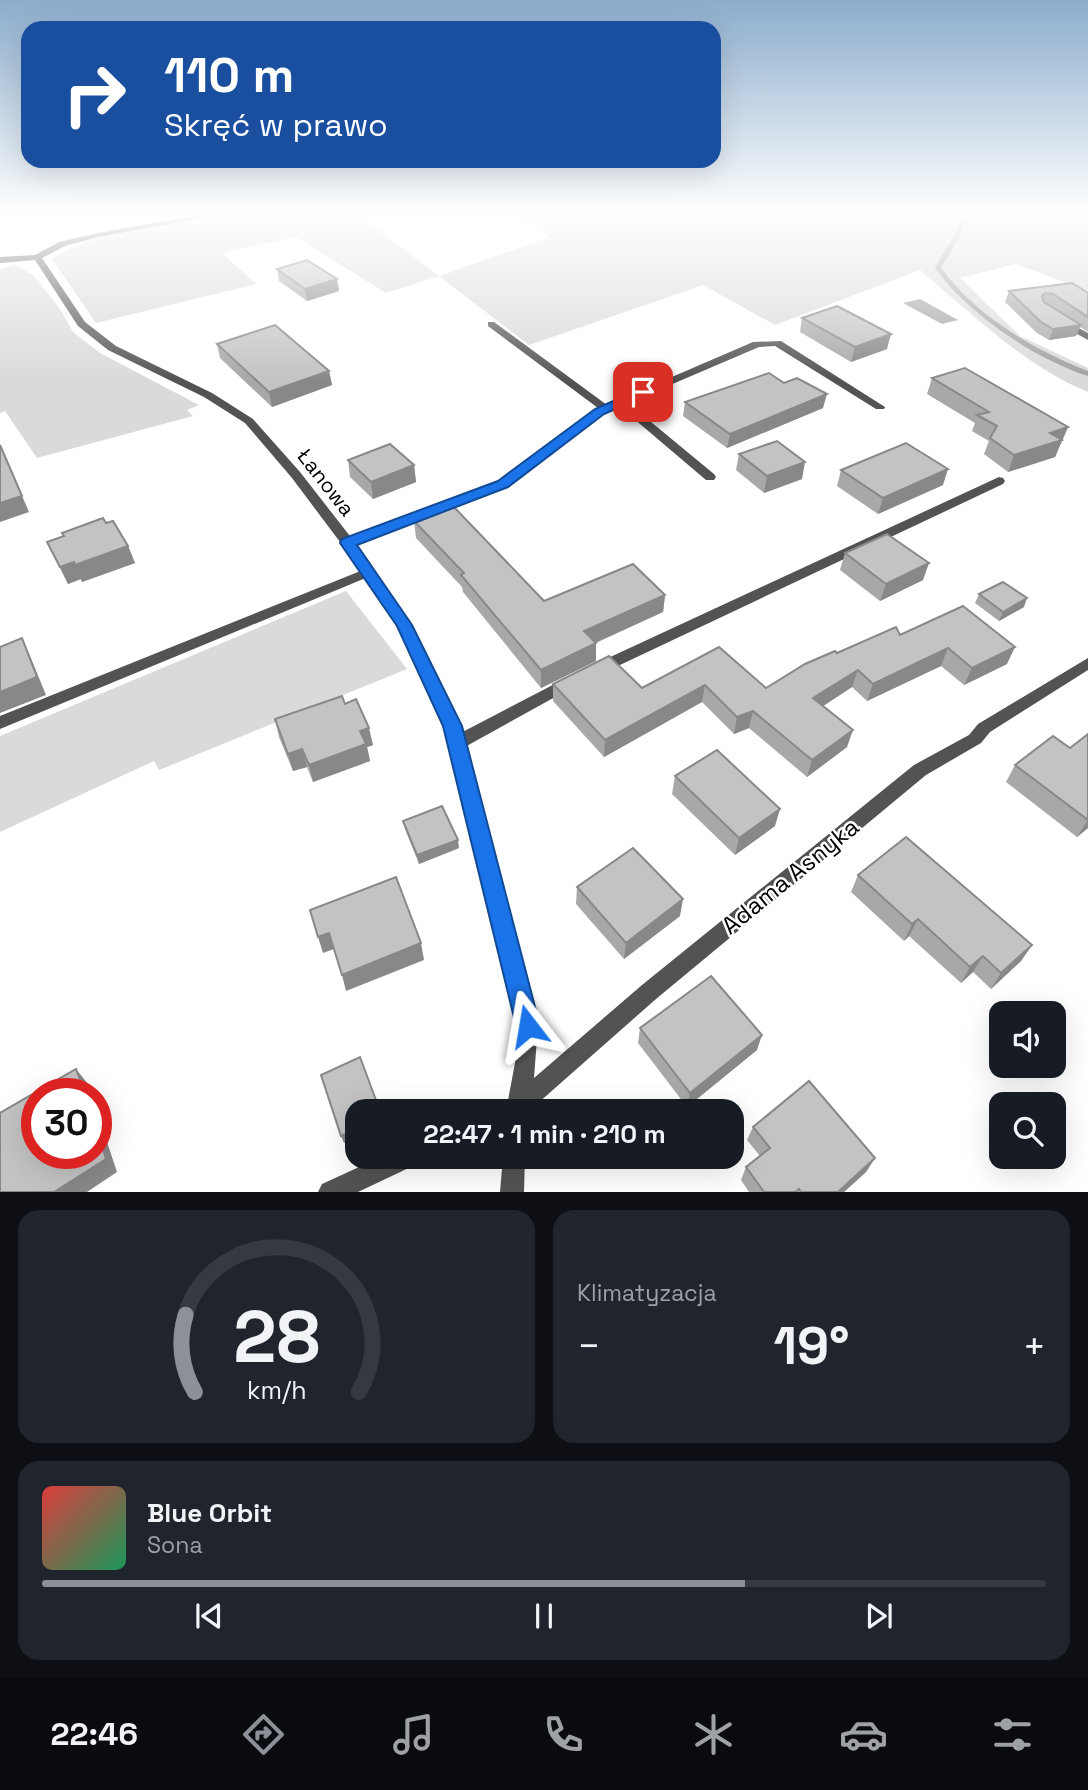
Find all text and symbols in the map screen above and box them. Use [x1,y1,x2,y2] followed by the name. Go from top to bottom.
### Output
[164,44,294,106] text: 110 m
[49,49,140,140] icon: right
[164,105,388,145] text: Skręć w prawo
[613,362,673,422] pin
[624,373,662,411] icon: arrive
[291,443,361,521] street label: Łanowa
[715,811,865,941] street label: Adama Asnyka
[491,989,565,1063] position arrow
[989,1001,1066,1169] map controls
[989,1001,1066,1078] button: sound
[21,1078,112,1169] speed limit sign: 30
[989,1092,1066,1169] button: search
[423,1117,666,1151] text: 22:47 · 1 min · 210 m
[577,1278,717,1308] text: Klimatyzacja
[233,1291,320,1384] text: 28
[773,1313,850,1379] text: 19°
[577,1322,601,1370] text: −
[1022,1322,1046,1370] text: +
[247,1374,306,1406] text: km/h
[147,1496,272,1530] text: Blue Orbit
[147,1530,203,1560] text: Sona
[190,1597,228,1635] icon: previous
[525,1597,563,1635] icon: pause
[860,1597,898,1635] icon: next
[239,1710,288,1759] icon: directions
[389,1710,438,1759] icon: music
[539,1710,588,1759] icon: phone
[689,1710,738,1759] icon: climate
[839,1710,888,1759] icon: car
[988,1710,1037,1759] icon: filters
[50,1714,138,1754] text: 22:46

